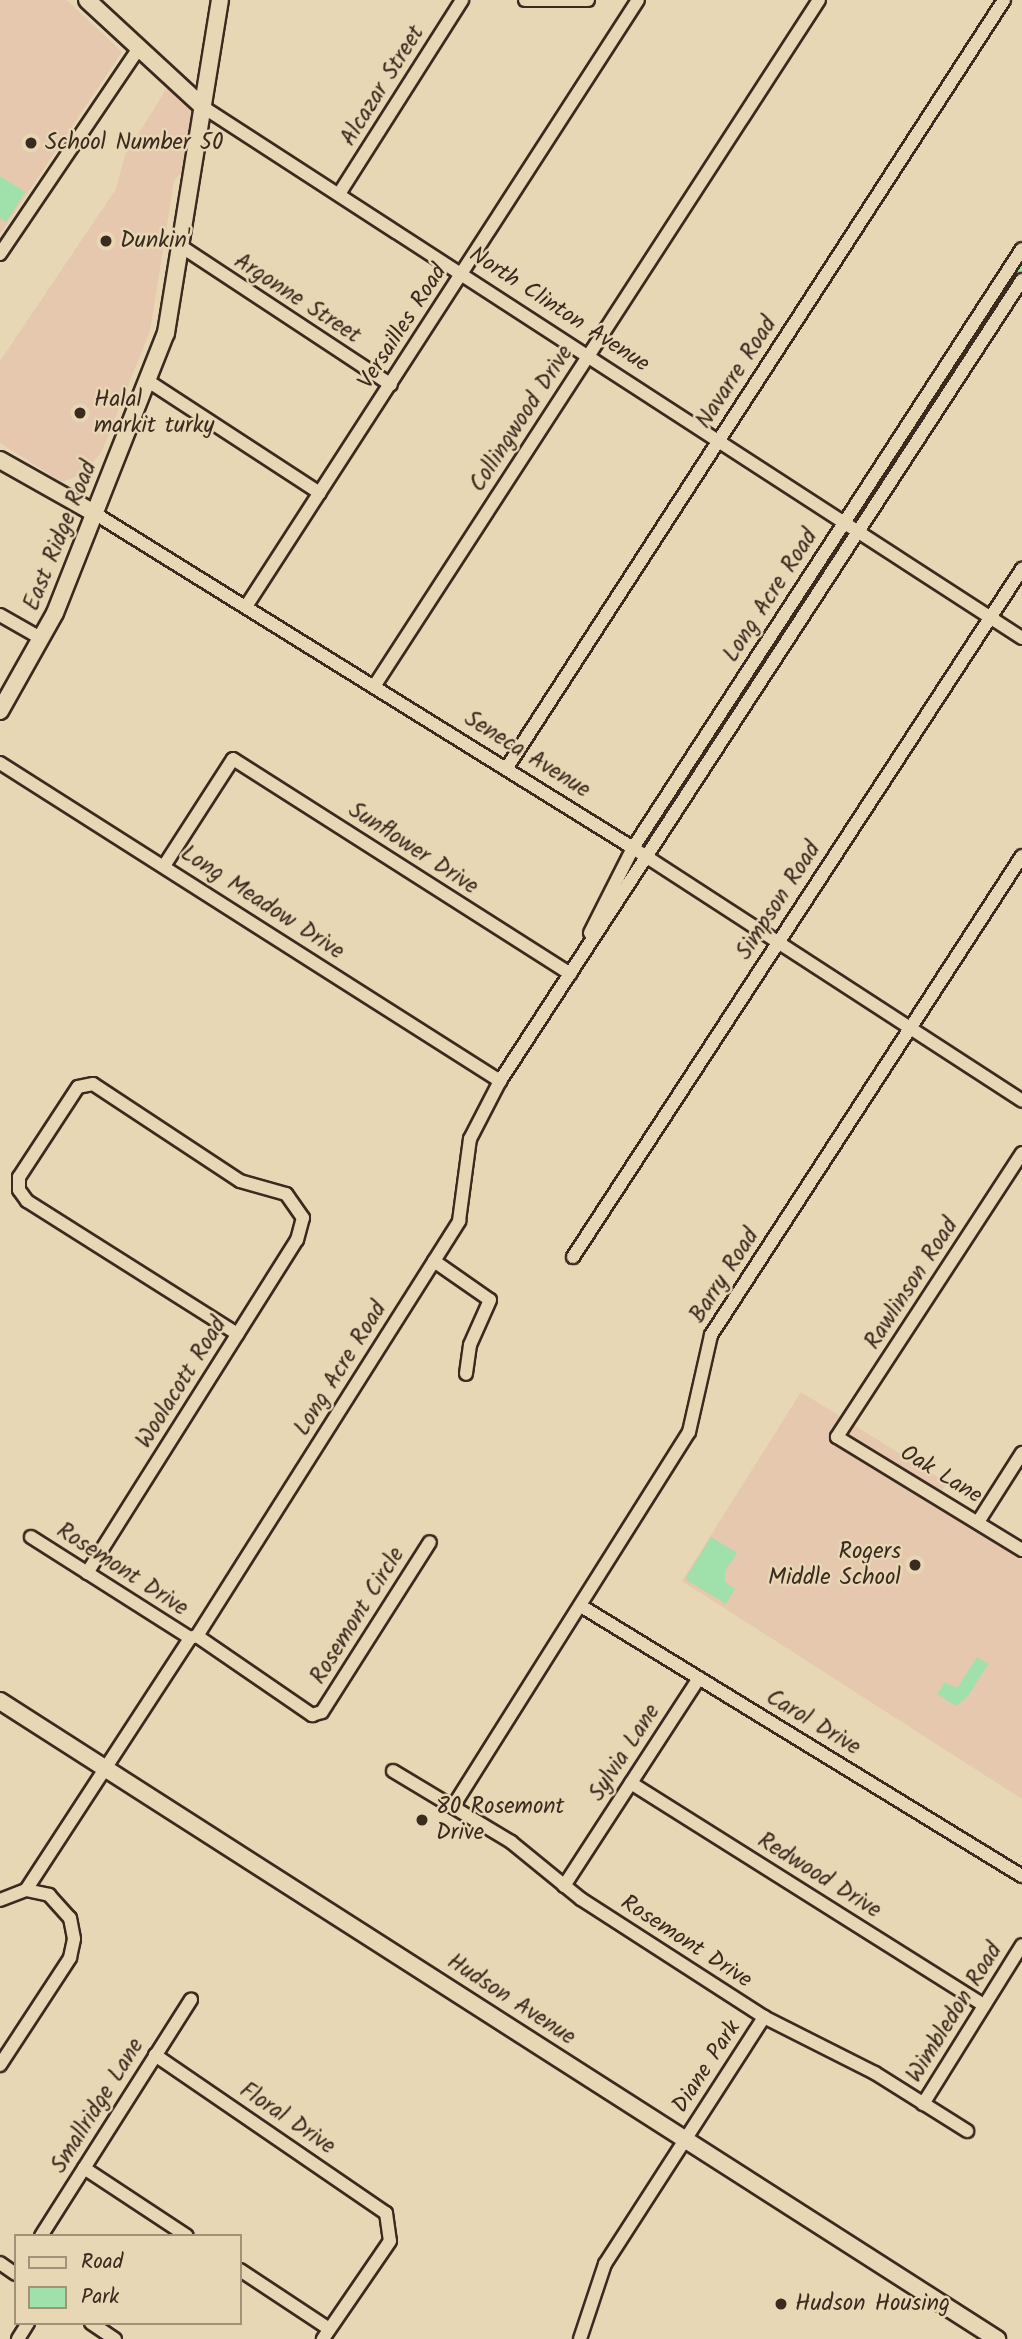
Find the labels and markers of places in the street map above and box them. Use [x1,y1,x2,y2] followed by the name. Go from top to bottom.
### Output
[45,129,224,157] place label: School Number 50
[23,135,39,151] marker: School Number 50
[120,227,190,255] place label: Dunkin'
[98,233,114,249] marker: Dunkin'
[94,386,214,440] place label: Halal markit turky
[72,405,88,421] marker: Halal markit turky
[768,1538,901,1592] place label: Rogers Middle School
[907,1557,923,1573] marker: Rogers Middle School
[436,1793,564,1847] place label: 80 Rosemont Drive
[414,1812,430,1828] marker: 80 Rosemont Drive
[795,2290,950,2318] place label: Hudson Housing
[773,2296,789,2312] marker: Hudson Housing

